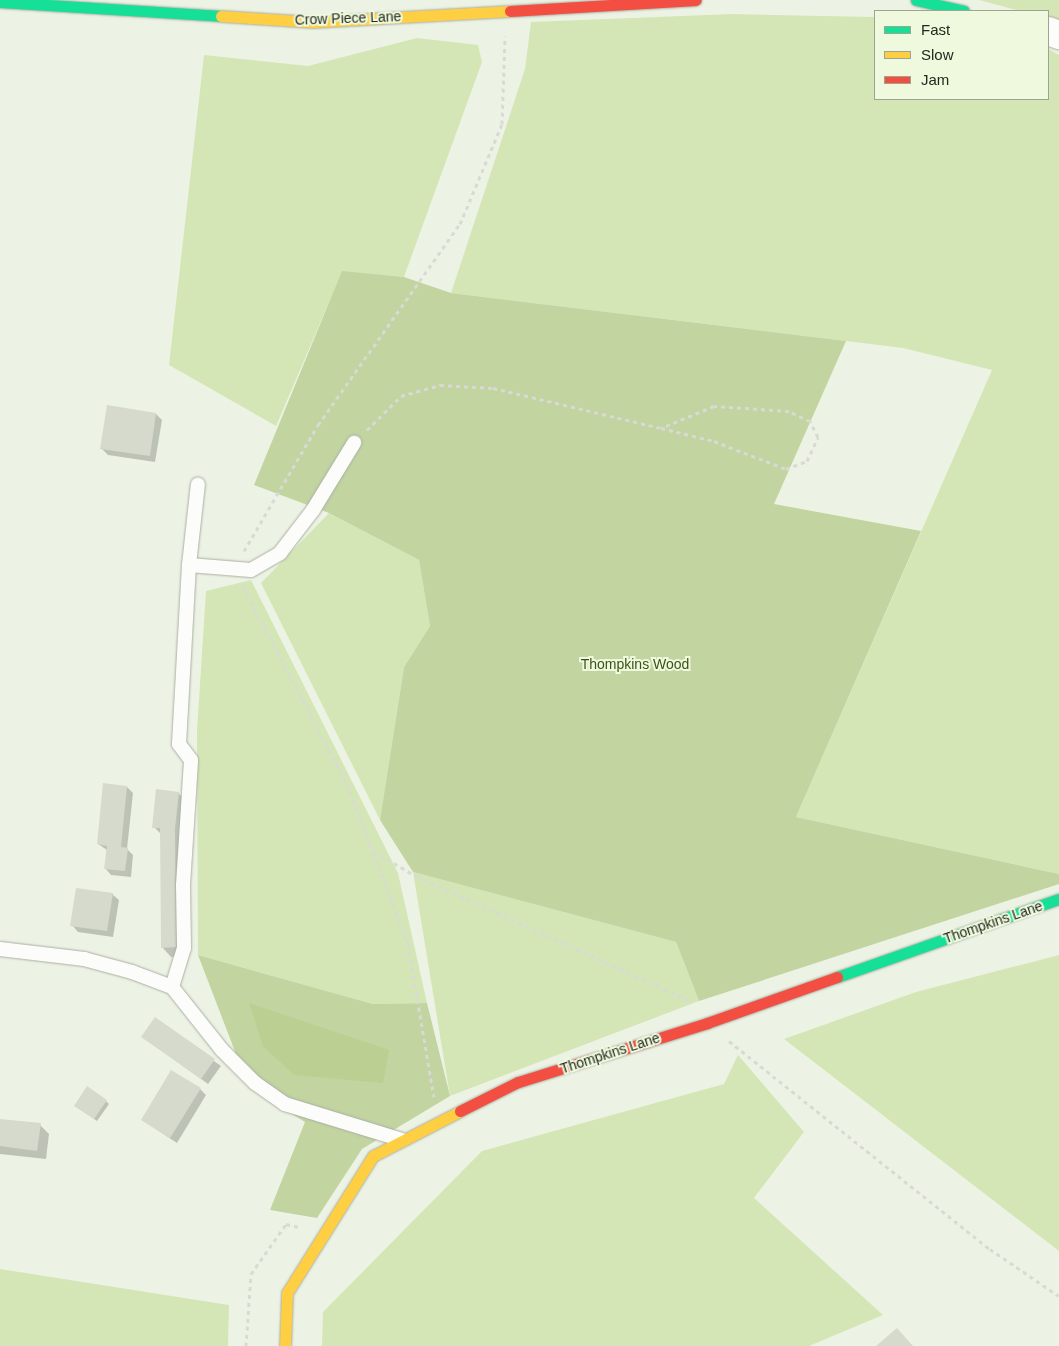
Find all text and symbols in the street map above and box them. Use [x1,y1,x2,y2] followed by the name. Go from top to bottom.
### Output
[294,8,402,28] street label: Crow Piece Lane
[874,10,1049,100] legend
[921,21,950,38] text: Fast
[921,46,954,63] text: Slow
[921,71,949,88] text: Jam
[581,656,689,672] park label: Thompkins Wood
[941,897,1045,947] street label: Thompkins Lane
[558,1029,662,1077] street label: Thompkins Lane

